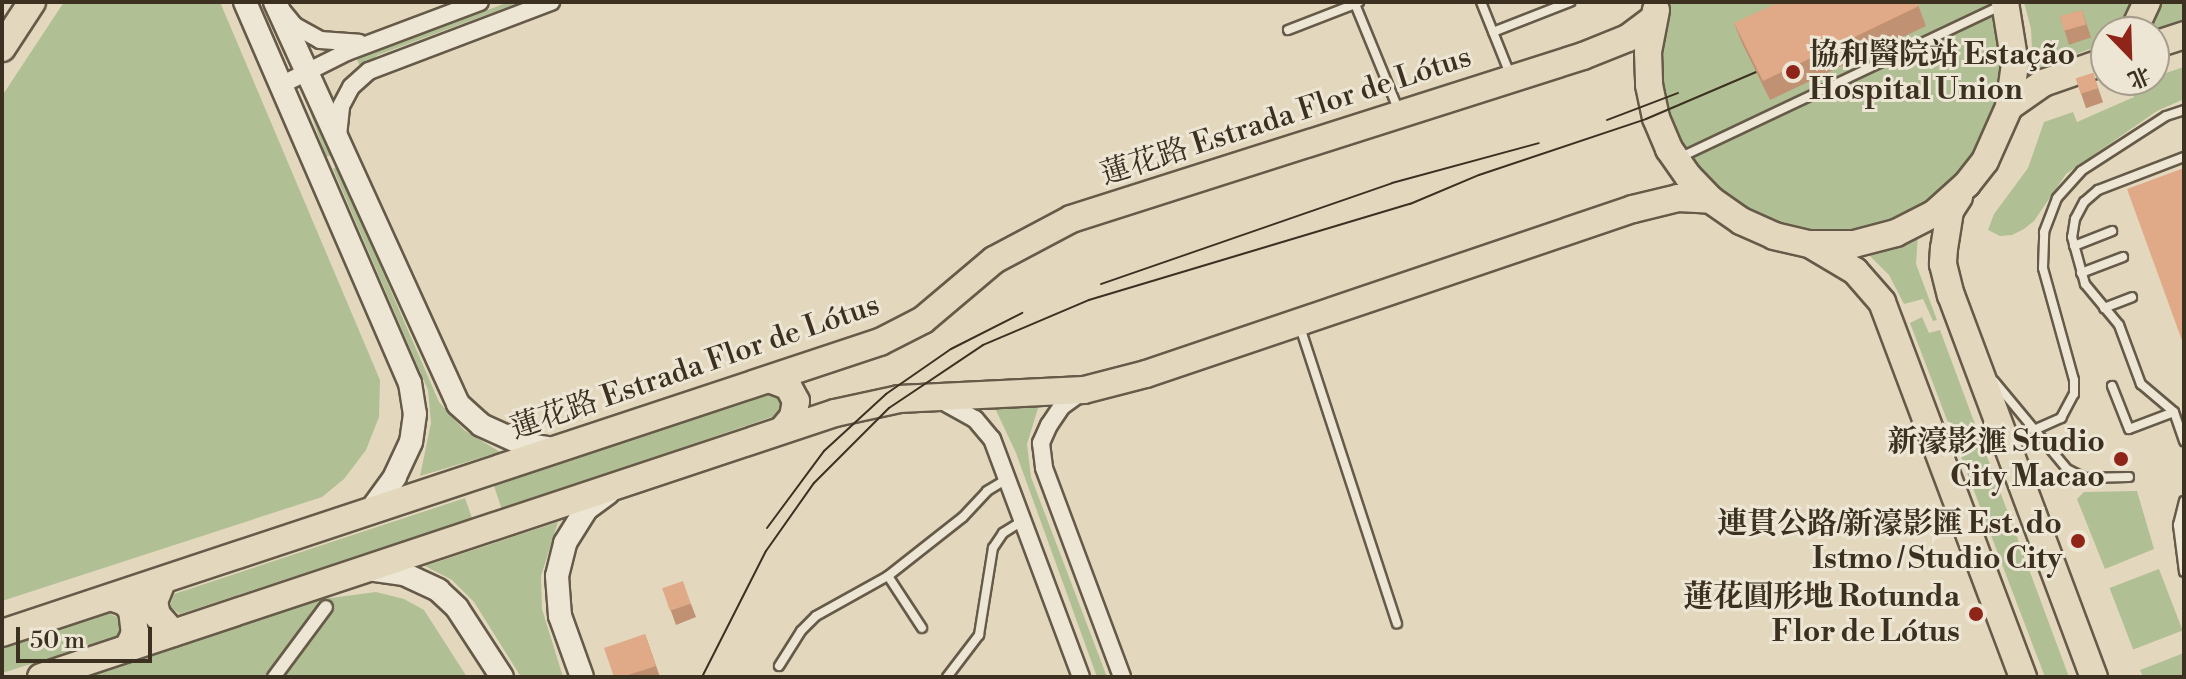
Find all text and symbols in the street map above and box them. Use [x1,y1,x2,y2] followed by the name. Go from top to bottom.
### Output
[2090,16,2170,96] north arrow
[1809,37,2075,108] place label: 協和醫院站 Estação Hospital Union
[1096,39,1476,193] street label: 蓮花路 Estrada Flor de Lótus
[2123,60,2154,93] text: 北
[1784,63,1802,81] marker: 協和醫院站 Estação Hospital Union
[506,287,884,447] street label: 蓮花路 Estrada Flor de Lótus
[1888,424,2105,494] place label: 新濠影滙 Studio City Macao
[2112,450,2130,468] marker: 新濠影滙 Studio City Macao
[1717,506,2062,576] place label: 連貫公路/新濠影匯 Est. do Istmo / Studio City
[2069,532,2087,550] marker: 連貫公路/新濠影匯 Est. do Istmo / Studio City
[1683,579,1960,650] place label: 蓮花圓形地 Rotunda Flor de Lótus
[1967,605,1985,623] marker: 蓮花圓形地 Rotunda Flor de Lótus
[20,611,156,661] scale bar
[30,626,85,656] text: 50 m

